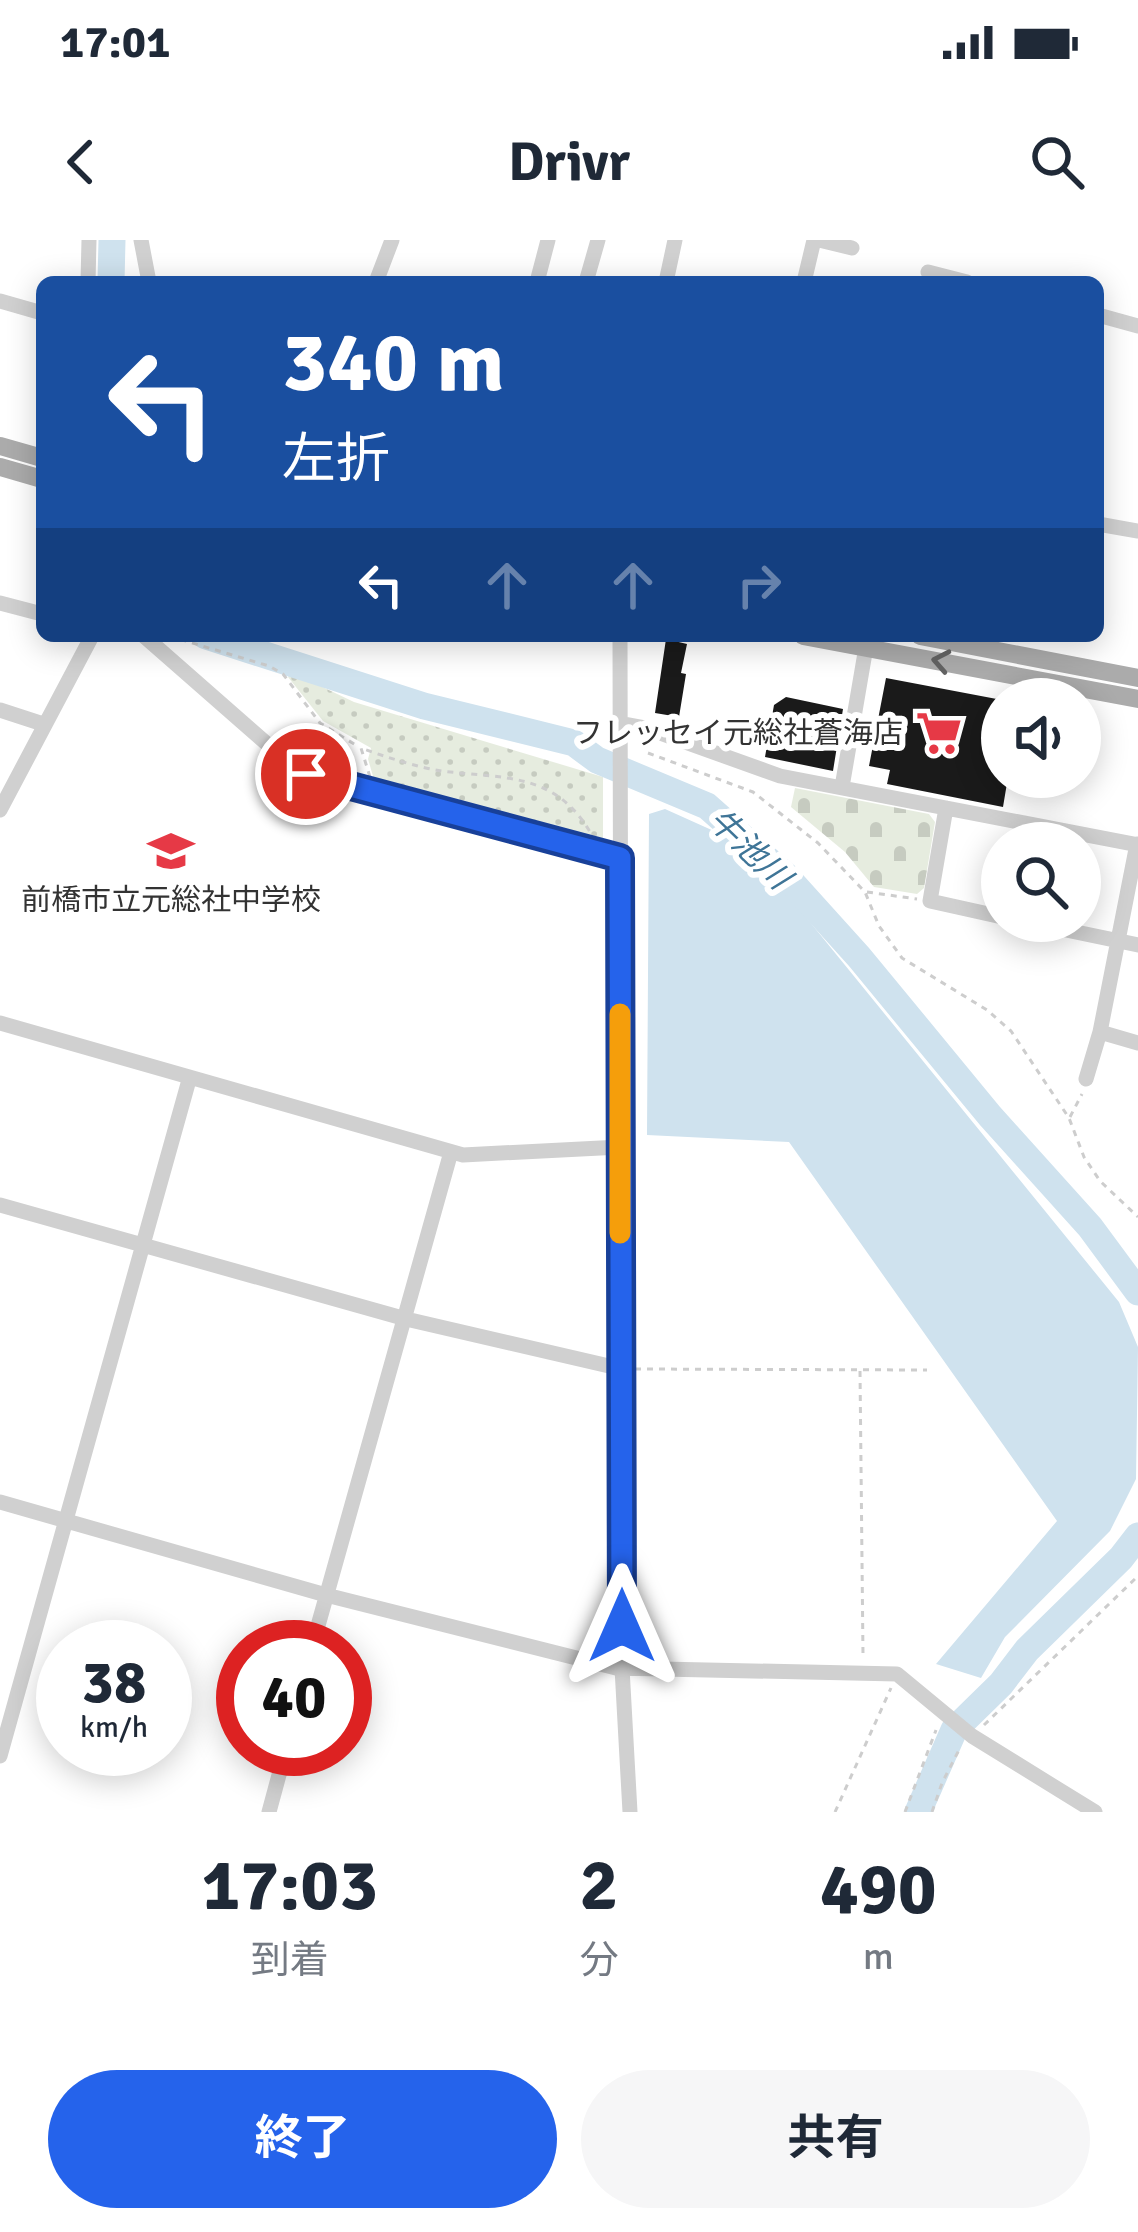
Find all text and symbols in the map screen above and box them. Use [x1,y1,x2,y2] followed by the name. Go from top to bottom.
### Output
[60,15,170,70] text: 17:01
[48,129,114,195] icon: back
[508,129,630,196] text: Drivr
[1024,129,1090,195] icon: search
[282,311,504,415] text: 340 m
[84,324,240,480] icon: left
[282,426,390,493] text: 左折
[348,552,414,618] icon: left
[474,552,540,618] icon: ahead
[600,552,666,618] icon: ahead
[726,552,792,618] icon: right
[931,650,951,675] one-way arrow
[981,678,1101,942] map controls
[981,678,1101,798] button: sound
[914,708,964,758] supermarket icon: フレッセイ元総社蒼海店
[573,715,903,752] place label: フレッセイ元総社蒼海店
[255,723,357,825] pin
[273,741,339,807] icon: arrive
[699,800,801,900] water label: 牛池川
[981,822,1101,942] button: search
[146,826,196,876] school or university icon: 前橋市立元総社中学校
[21,882,321,919] place label: 前橋市立元総社中学校
[559,1563,685,1689] position arrow
[216,1620,372,1776] speed limit sign: 40
[82,1646,146,1720] text: 38
[80,1709,148,1746] text: km/h
[201,1841,378,1930] text: 17:03
[580,1841,618,1930] text: 2
[820,1845,937,1934] text: 490
[863,1932,894,1980] text: m
[251,1936,329,1984] text: 到着
[580,1936,619,1984] text: 分
[48,2070,557,2208] button: 終了
[581,2070,1090,2208] button: 共有

